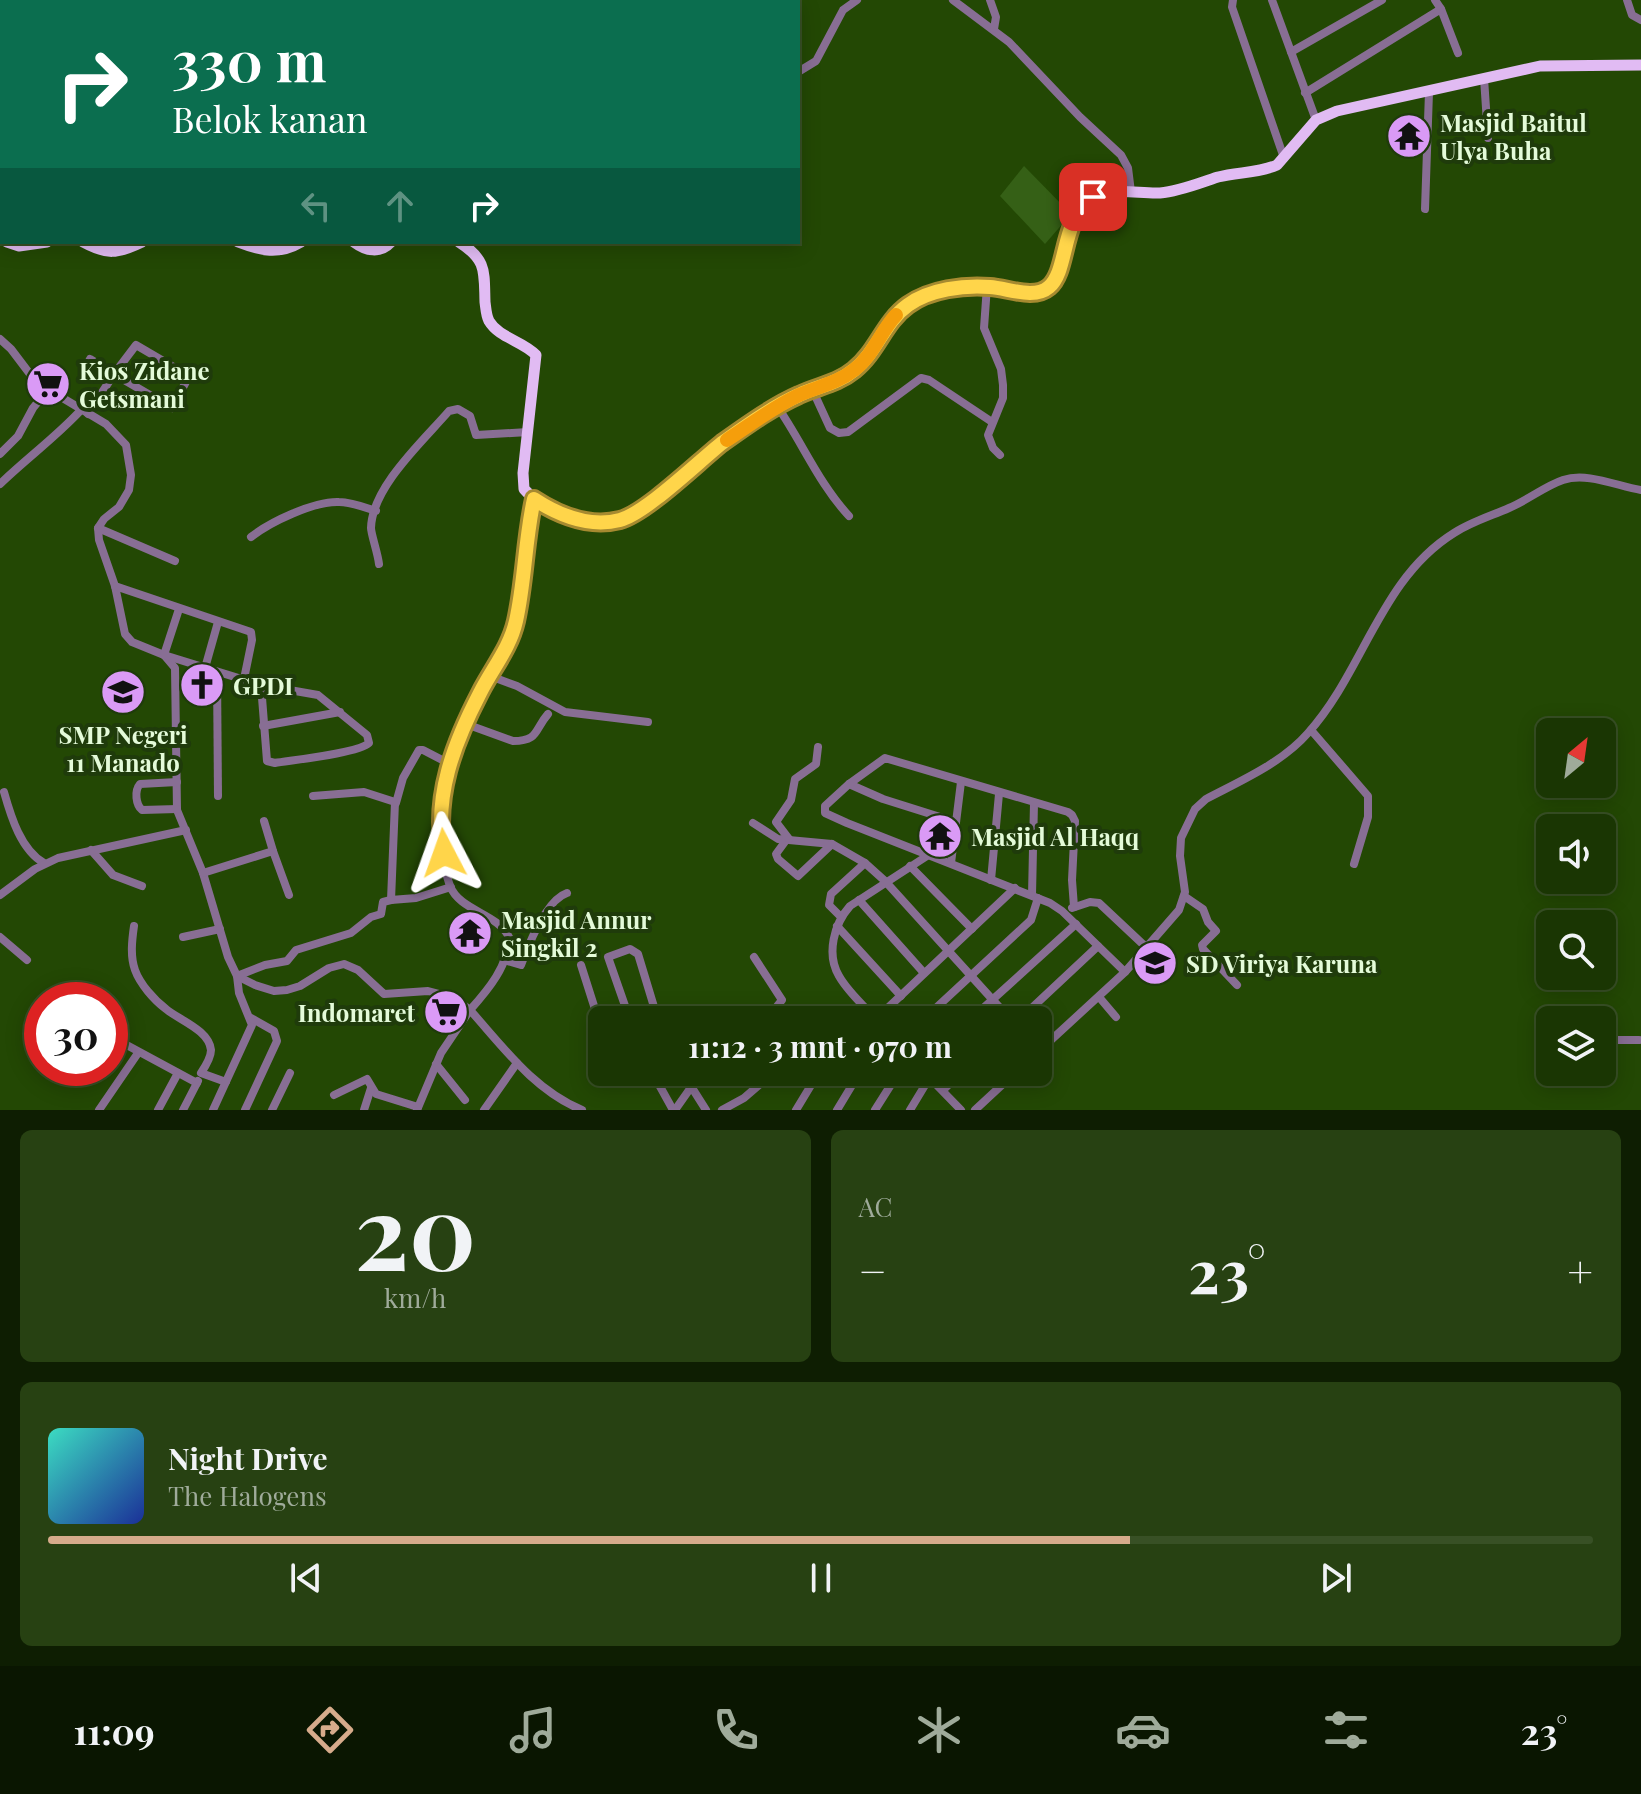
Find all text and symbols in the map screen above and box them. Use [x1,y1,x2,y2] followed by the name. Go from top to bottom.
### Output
[172,22,327,97] text: 330 m
[40,32,144,136] icon: right
[172,94,367,142] text: Belok kanan
[1440,106,1587,166] place label: Masjid Baitul Ulya Buha
[1385,112,1433,160] temple icon: Masjid Baitul Ulya Buha
[1059,163,1127,231] pin
[1071,175,1115,219] icon: arrive
[294,184,338,228] icon: left
[378,184,422,228] icon: ahead
[462,184,506,228] icon: right
[79,354,210,414] place label: Kios Zidane Getsmani
[24,360,72,408] supermarket icon: Kios Zidane Getsmani
[178,661,226,709] church icon: GPDI
[99,668,147,716] school or university icon: SMP Negeri 11 Manado
[233,669,293,701] place label: GPDI
[58,718,188,778] place label: SMP Negeri 11 Manado
[1536,718,1616,798] north arrow
[1536,718,1616,1086] map controls
[402,811,486,895] position arrow
[916,812,964,860] temple icon: Masjid Al Haqq
[1536,814,1616,894] button: sound
[971,820,1139,852] place label: Masjid Al Haqq
[501,903,652,963] place label: Masjid Annur Singkil 2
[446,909,494,957] temple icon: Masjid Annur Singkil 2
[1536,910,1616,990] button: search
[1131,939,1179,987] school or university icon: SD Viriya Karuna
[1186,947,1378,979] place label: SD Viriya Karuna
[24,982,128,1086] speed limit sign: 30
[422,988,470,1036] supermarket icon: Indomaret
[298,996,416,1028] place label: Indomaret
[1536,1006,1616,1086] button: layers
[688,1026,952,1066] text: 11:12 · 3 mnt · 970 m
[355,1158,476,1297] text: 20
[859,1189,893,1224] text: AC
[1188,1229,1266,1309] text: 23°
[859,1240,887,1299] text: −
[1567,1240,1593,1299] text: +
[384,1280,446,1315] text: km/h
[168,1438,328,1478] text: Night Drive
[168,1478,327,1513] text: The Halogens
[284,1556,328,1600] icon: previous
[799,1556,843,1600] icon: pause
[1314,1556,1358,1600] icon: next
[302,1702,358,1758] icon: directions
[505,1702,561,1758] icon: music
[708,1702,764,1758] icon: phone
[911,1702,967,1758] icon: climate
[1115,1702,1171,1758] icon: car
[1318,1702,1374,1758] icon: filters
[74,1706,155,1754] text: 11:09
[1521,1706,1567,1754] text: 23°

